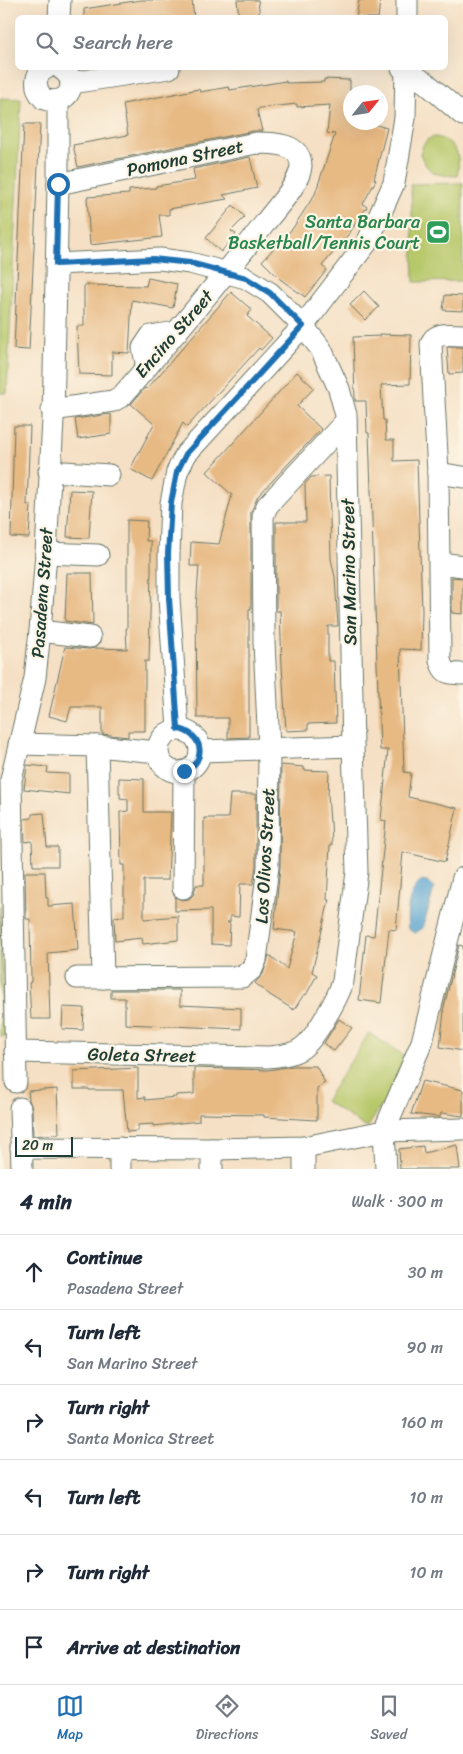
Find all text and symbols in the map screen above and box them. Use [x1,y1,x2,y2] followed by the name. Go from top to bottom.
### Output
[15,15,448,70] search box
[73,26,173,59] text: Search here
[33,29,61,57] icon: search
[343,85,388,130] north arrow
[124,130,247,186] street label: Pomona Street
[47,173,70,196] route start
[228,206,421,259] place label: Santa Barbara Basketball/Tennis Court
[425,219,451,245] sports icon: Santa Barbara Basketball/Tennis Court
[126,282,222,386] street label: Encino Street
[332,498,366,646] street label: San Marino Street
[21,526,63,659] street label: Pasadena Street
[173,760,196,783] route end
[245,787,285,924] street label: Los Olivos Street
[87,1038,197,1072] street label: Goleta Street
[22,1133,53,1158] text: 20 m
[15,1134,72,1157] scale bar
[20,1183,72,1221] text: 4 min
[352,1187,443,1216] text: Walk · 300 m
[67,1241,143,1274] text: Continue
[20,1258,48,1286] icon: ahead
[408,1258,443,1287] text: 30 m
[67,1274,183,1303] text: Pasadena Street
[67,1316,140,1349] text: Turn left
[20,1333,48,1361] icon: left
[407,1333,443,1362] text: 90 m
[67,1349,198,1378] text: San Marino Street
[67,1391,149,1424] text: Turn right
[20,1408,48,1436] icon: right
[400,1408,443,1437] text: 160 m
[67,1424,214,1453] text: Santa Monica Street
[67,1481,140,1514] text: Turn left
[20,1483,48,1511] icon: left
[410,1483,443,1512] text: 10 m
[67,1556,149,1589] text: Turn right
[20,1558,48,1586] icon: right
[410,1558,443,1587] text: 10 m
[67,1631,240,1664] text: Arrive at destination
[20,1633,48,1661] icon: arrive
[56,1692,84,1747] tab: Map
[196,1692,258,1747] tab: Directions
[370,1692,407,1747] tab: Saved

